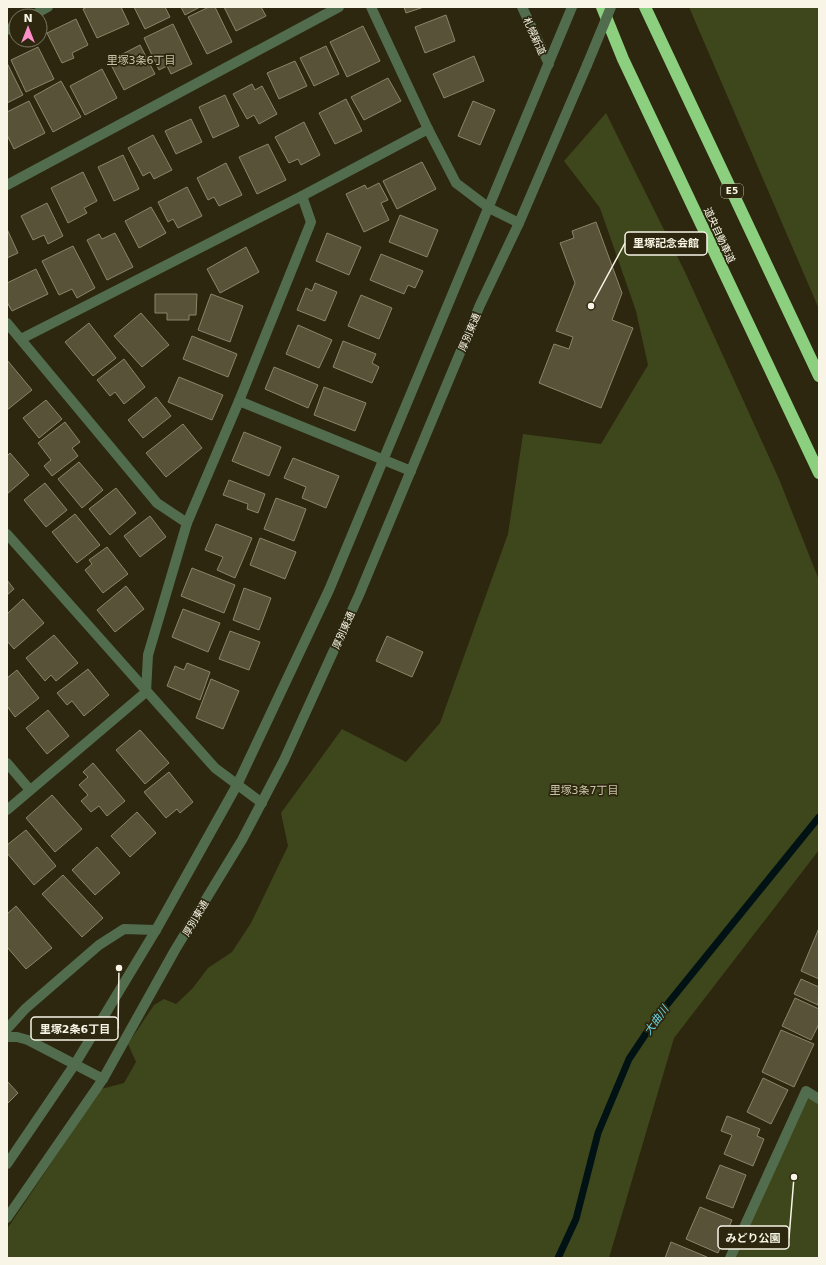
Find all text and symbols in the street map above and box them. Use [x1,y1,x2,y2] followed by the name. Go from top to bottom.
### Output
[8,8,48,48] north arrow
[23,12,33,25] text: N
[521,16,548,57] street label: 札幌新道
[107,54,176,67] district label: 里塚3条6丁目
[721,184,743,198] road number: E5
[702,206,737,265] street label: 道央自動車道
[625,232,707,255] callout: 里塚記念会館
[633,237,699,250] text: 里塚記念会館
[457,312,482,353] street label: 厚別東通
[330,610,357,651] street label: 厚別東通
[550,784,619,797] district label: 里塚3条7丁目
[180,898,210,938] street label: 厚別東通
[641,1002,672,1037] water label: 大曲川
[31,1017,118,1040] callout: 里塚2条6丁目
[40,1023,110,1036] text: 里塚2条6丁目
[718,1226,789,1249] callout: みどり公園
[726,1232,781,1245] text: みどり公園

